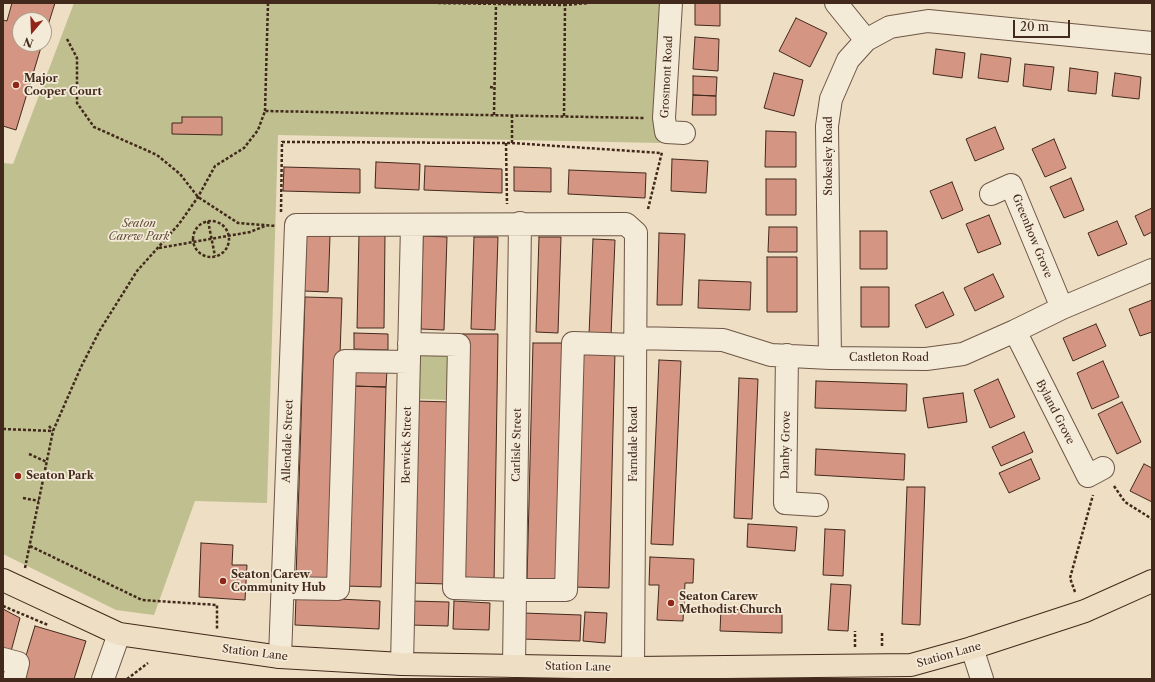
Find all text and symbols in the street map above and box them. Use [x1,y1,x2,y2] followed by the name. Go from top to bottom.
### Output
[12,12,52,52] north arrow
[1015,12,1072,38] scale bar
[1020,19,1049,34] text: 20 m
[22,34,35,51] text: N
[658,35,676,119] street label: Grosmont Road
[24,72,102,98] place label: Major Cooper Court
[11,80,21,90] marker: Major Cooper Court
[822,116,836,196] street label: Stokesley Road
[1009,192,1055,280] street label: Greenhow Grove
[109,217,169,243] park label: Seaton Carew Park
[849,351,929,365] street label: Castleton Road
[1033,377,1077,447] street label: Byland Grove
[280,399,296,483] street label: Allendale Street
[400,406,414,484] street label: Berwick Street
[627,406,641,482] street label: Farndale Road
[510,408,524,482] street label: Carlisle Street
[779,411,793,479] street label: Danby Grove
[26,469,94,483] place label: Seaton Park
[13,471,23,481] marker: Seaton Park
[231,568,326,594] place label: Seaton Carew Community Hub
[218,576,228,586] marker: Seaton Carew Community Hub
[679,590,782,616] place label: Seaton Carew Methodist Church
[666,598,676,608] marker: Seaton Carew Methodist Church
[915,640,983,670] street label: Station Lane
[221,642,289,664] street label: Station Lane
[545,660,611,674] street label: Station Lane

